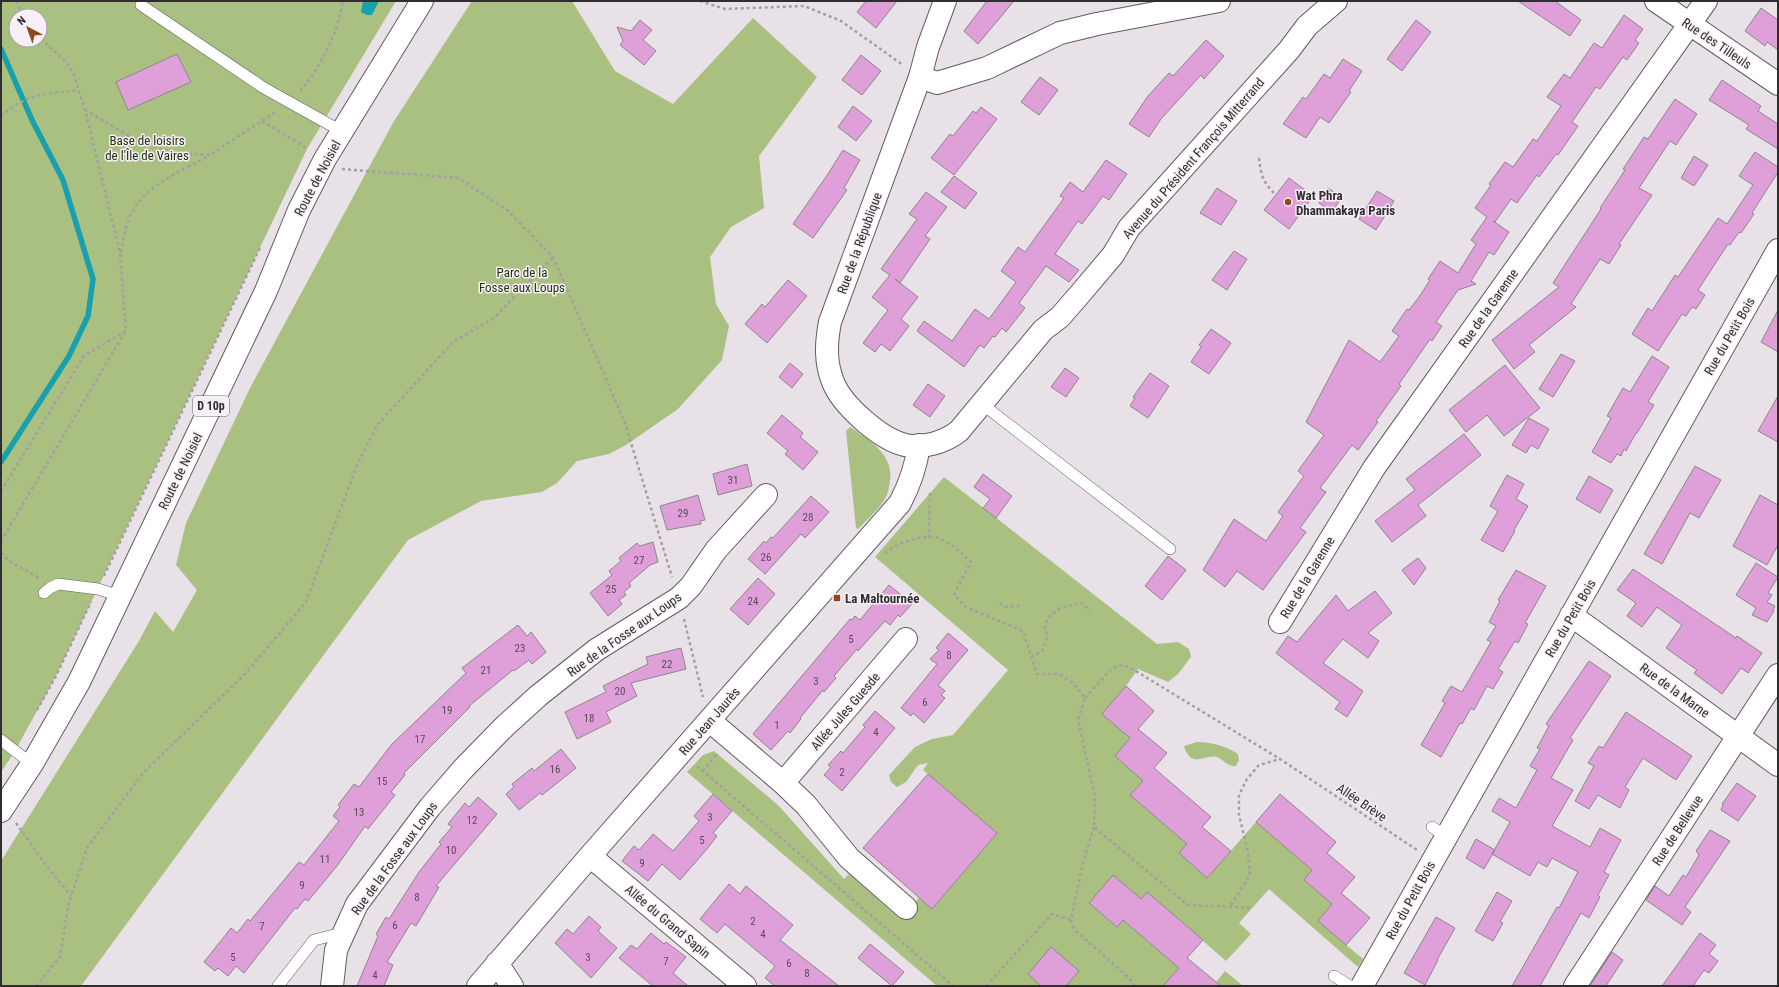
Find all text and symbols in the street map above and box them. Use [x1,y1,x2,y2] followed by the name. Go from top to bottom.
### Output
[8,8,48,48] north arrow
[15,14,29,28] text: N
[1679,15,1754,72] street label: Rue des Tilleuls
[1120,75,1267,242] street label: Avenue du Président François Mitterrand
[105,133,189,163] park label: Base de loisirs de l'Île de Vaires
[291,138,344,219] street label: Route de Noisiel
[1296,188,1395,218] place label: Wat Phra Dhammakaya Paris
[834,190,885,296] street label: Rue de la République
[1283,197,1293,207] marker: Wat Phra Dhammakaya Paris
[479,265,565,295] park label: Parc de la Fosse aux Loups
[1456,266,1521,350] street label: Rue de la Garenne
[1701,295,1758,378] street label: Rue du Petit Bois
[193,396,229,416] road number: D 10p
[155,430,206,512] street label: Route de Noisiel
[728,474,738,487] house number: 31
[678,507,688,520] house number: 29
[803,511,813,524] house number: 28
[1277,534,1338,621] street label: Rue de la Garenne
[761,551,771,564] house number: 26
[634,554,644,567] house number: 27
[1542,577,1599,660] street label: Rue du Petit Bois
[606,583,616,596] house number: 25
[564,589,684,680] street label: Rue de la Fosse aux Loups
[845,591,919,606] place label: La Maltournée
[832,593,842,603] marker: La Maltournée
[748,595,759,608] house number: 24
[848,633,854,646] house number: 5
[515,642,525,655] house number: 23
[946,649,952,662] house number: 8
[662,658,672,671] house number: 22
[1637,660,1712,721] street label: Rue de la Marne
[481,664,491,677] house number: 21
[808,670,883,753] street label: Allée Jules Guesde
[813,675,819,688] house number: 3
[676,684,743,758] street label: Rue Jean Jaurès
[615,685,625,698] house number: 20
[922,696,928,709] house number: 6
[442,704,452,717] house number: 19
[584,712,594,725] house number: 18
[774,719,780,732] house number: 1
[873,726,879,739] house number: 4
[415,733,425,746] house number: 17
[550,763,560,776] house number: 16
[839,766,845,779] house number: 2
[377,775,387,788] house number: 15
[1334,780,1390,825] street label: Allée Brève
[1649,792,1706,868] street label: Rue de Bellevue
[348,799,441,918] street label: Rue de la Fosse aux Loups
[354,806,364,819] house number: 13
[707,811,713,824] house number: 3
[467,814,477,827] house number: 12
[699,834,705,847] house number: 5
[446,844,456,857] house number: 10
[320,853,330,866] house number: 11
[639,857,645,870] house number: 9
[1383,858,1438,942] street label: Rue du Petit Bois
[299,879,305,892] house number: 9
[622,881,713,961] street label: Allée du Grand Sapin
[414,891,420,904] house number: 8
[750,915,756,928] house number: 2
[392,919,398,932] house number: 6
[259,920,265,933] house number: 7
[760,928,766,941] house number: 4
[230,951,236,964] house number: 5
[585,951,591,964] house number: 3
[663,955,669,968] house number: 7
[786,957,792,970] house number: 6
[804,967,810,980] house number: 8
[372,969,378,982] house number: 4

